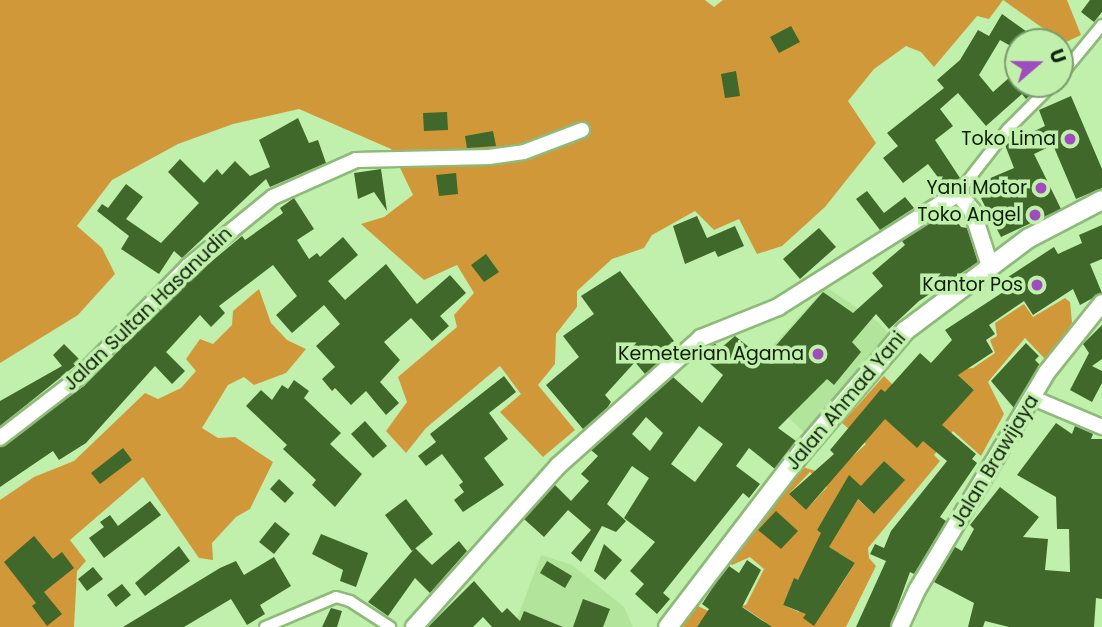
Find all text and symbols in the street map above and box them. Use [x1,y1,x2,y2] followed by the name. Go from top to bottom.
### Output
[1004,28,1074,98] north arrow
[1042,45,1072,67] text: U
[961,128,1056,150] place label: Toko Lima
[1062,131,1078,147] marker: Toko Lima
[926,177,1027,199] place label: Yani Motor
[1033,180,1049,196] marker: Yani Motor
[917,204,1021,226] place label: Toko Angel
[1027,207,1043,223] marker: Toko Angel
[59,223,237,395] street label: Jalan Sultan Hasanudin
[922,274,1023,296] place label: Kantor Pos
[1029,277,1045,293] marker: Kantor Pos
[781,327,911,475] street label: Jalan Ahmad Yani
[618,343,804,365] place label: Kemeterian Agama
[810,346,826,362] marker: Kemeterian Agama
[946,391,1044,531] street label: Jalan Brawijaya

